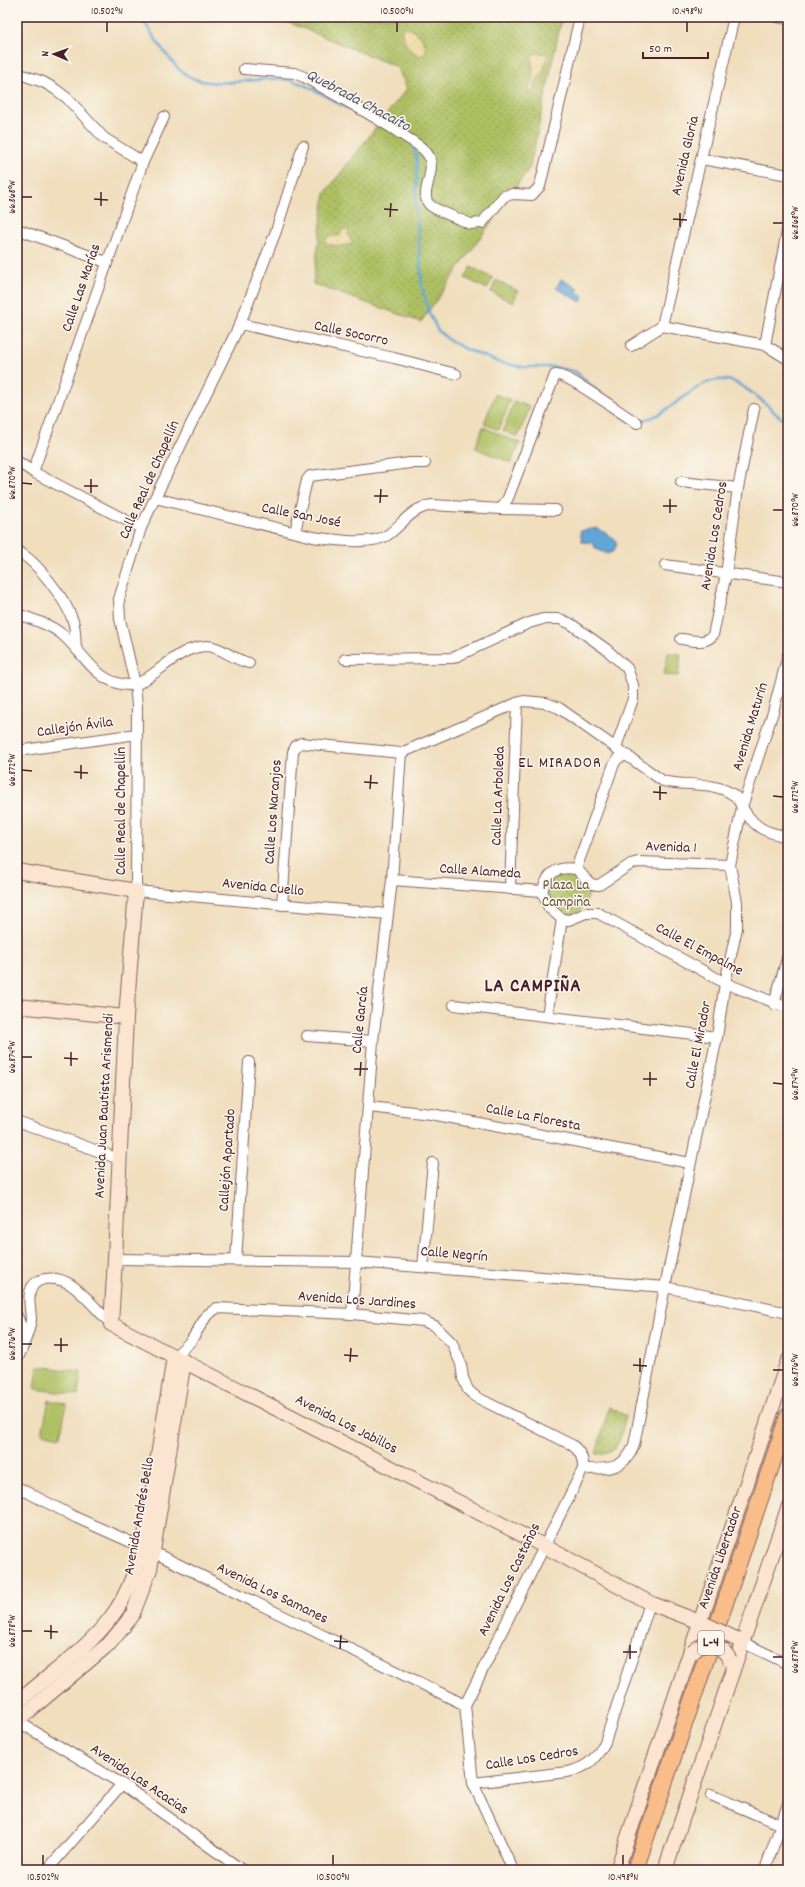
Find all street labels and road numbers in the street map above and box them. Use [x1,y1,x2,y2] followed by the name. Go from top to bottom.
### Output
[666,113,706,198] street label: Avenida Gloria
[57,241,107,335] street label: Calle Las Marías
[312,315,390,353] street label: Calle Socorro
[114,417,186,543] street label: Calle Real de Chapellín
[696,480,734,592] street label: Avenida Los Cedros
[259,498,343,534] street label: Calle San José
[727,680,775,774] street label: Avenida Maturín
[36,712,115,744] street label: Callejón Ávila
[486,745,512,846] street label: Calle La Arboleda
[111,747,133,875] street label: Calle Real de Chapellín
[259,759,289,865] street label: Calle Los Naranjos
[645,836,697,860] street label: Avenida 1
[439,858,522,886] street label: Calle Alameda
[221,873,306,903] street label: Avenida Cuello
[651,918,747,983] street label: Calle El Empalme
[347,984,376,1055] street label: Calle García
[680,999,718,1091] street label: Calle El Mirador
[89,1013,121,1199] street label: Avenida Juan Bautista Arismendi
[484,1098,583,1138] street label: Calle La Floresta
[213,1107,243,1212] street label: Callejón Apartado
[419,1241,489,1269] street label: Calle Negrín
[297,1286,417,1316] street label: Avenida Los Jardines
[291,1390,401,1460] street label: Avenida Los Jabillos
[119,1455,161,1577] street label: Avenida Andrés Bello
[693,1503,749,1612] street label: Avenida Libertador
[473,1519,547,1641] street label: Avenida Los Castaños
[213,1557,331,1631] street label: Avenida Los Samanes
[698,1631,724,1655] road number: L-4
[85,1739,193,1821] street label: Avenida Las Acacias
[484,1741,580,1777] street label: Calle Los Cedros

